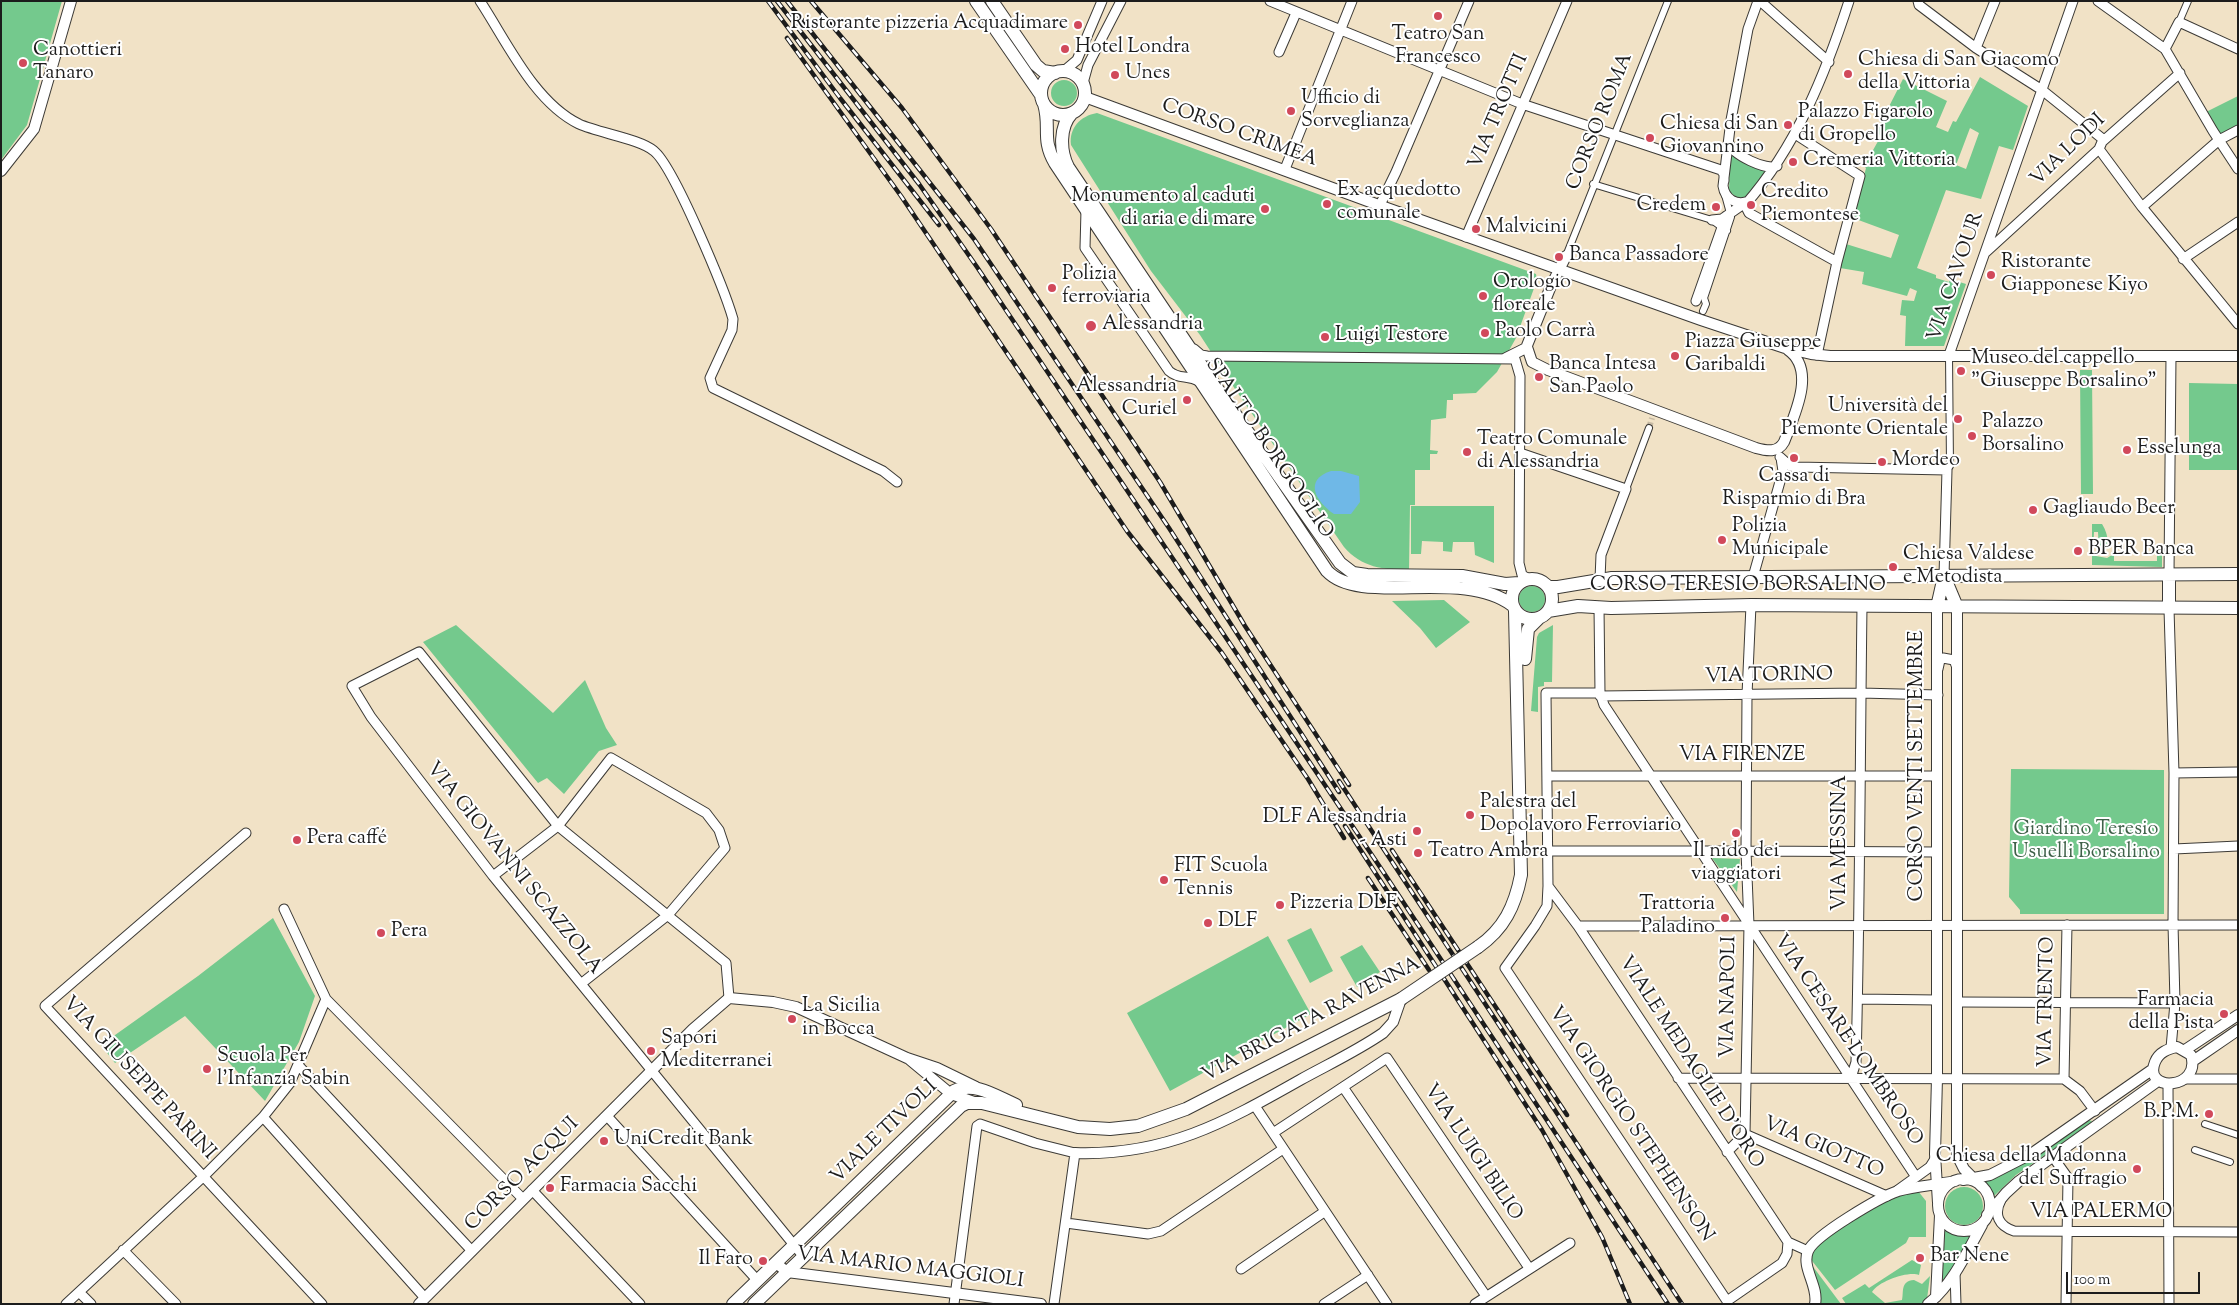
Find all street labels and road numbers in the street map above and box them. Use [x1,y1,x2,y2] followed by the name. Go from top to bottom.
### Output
[1563,50,1639,194] street label: CORSO ROMA
[1465,51,1535,173] street label: VIA TROTTI
[1158,95,1320,173] street label: CORSO CRIMEA
[2027,109,2111,193] street label: VIA LODI
[1924,209,1990,345] street label: VIA CAVOUR
[1199,354,1337,544] street label: SPALTO BORGOGLIO
[1590,575,1886,599] street label: CORSO TERESIO BORSALINO
[1907,630,1931,902] street label: CORSO VENTI SETTEMBRE
[1705,664,1833,690] street label: VIA TORINO
[1679,745,1805,769] street label: VIA FIRENZE
[420,758,606,980] street label: VIA GIOVANNI SCAZZOLA
[1830,775,1854,911] street label: VIA MESSINA
[1767,931,1927,1151] street label: VIA CESARE LOMBROSO
[1717,936,1743,1058] street label: VIA NAPOLI
[2035,936,2061,1068] street label: VIA TRENTO
[1612,952,1768,1174] street label: VIALE MEDAGLIE D'ORO
[1199,953,1425,1089] street label: VIA BRIGATA RAVENNA
[56,992,220,1166] street label: VIA GIUSEPPE PARINI
[1542,1003,1718,1247] street label: VIA GIORGIO STEPHENSON
[827,1076,943,1190] street label: VIALE TIVOLI
[1417,1080,1527,1226] street label: VIA LUIGI BILIO
[461,1113,585,1237] street label: CORSO ACQUI
[1759,1113,1887,1185] street label: VIA GIOTTO
[2030,1202,2172,1226] street label: VIA PALERMO
[795,1243,1025,1295] street label: VIA MARIO MAGGIOLI

